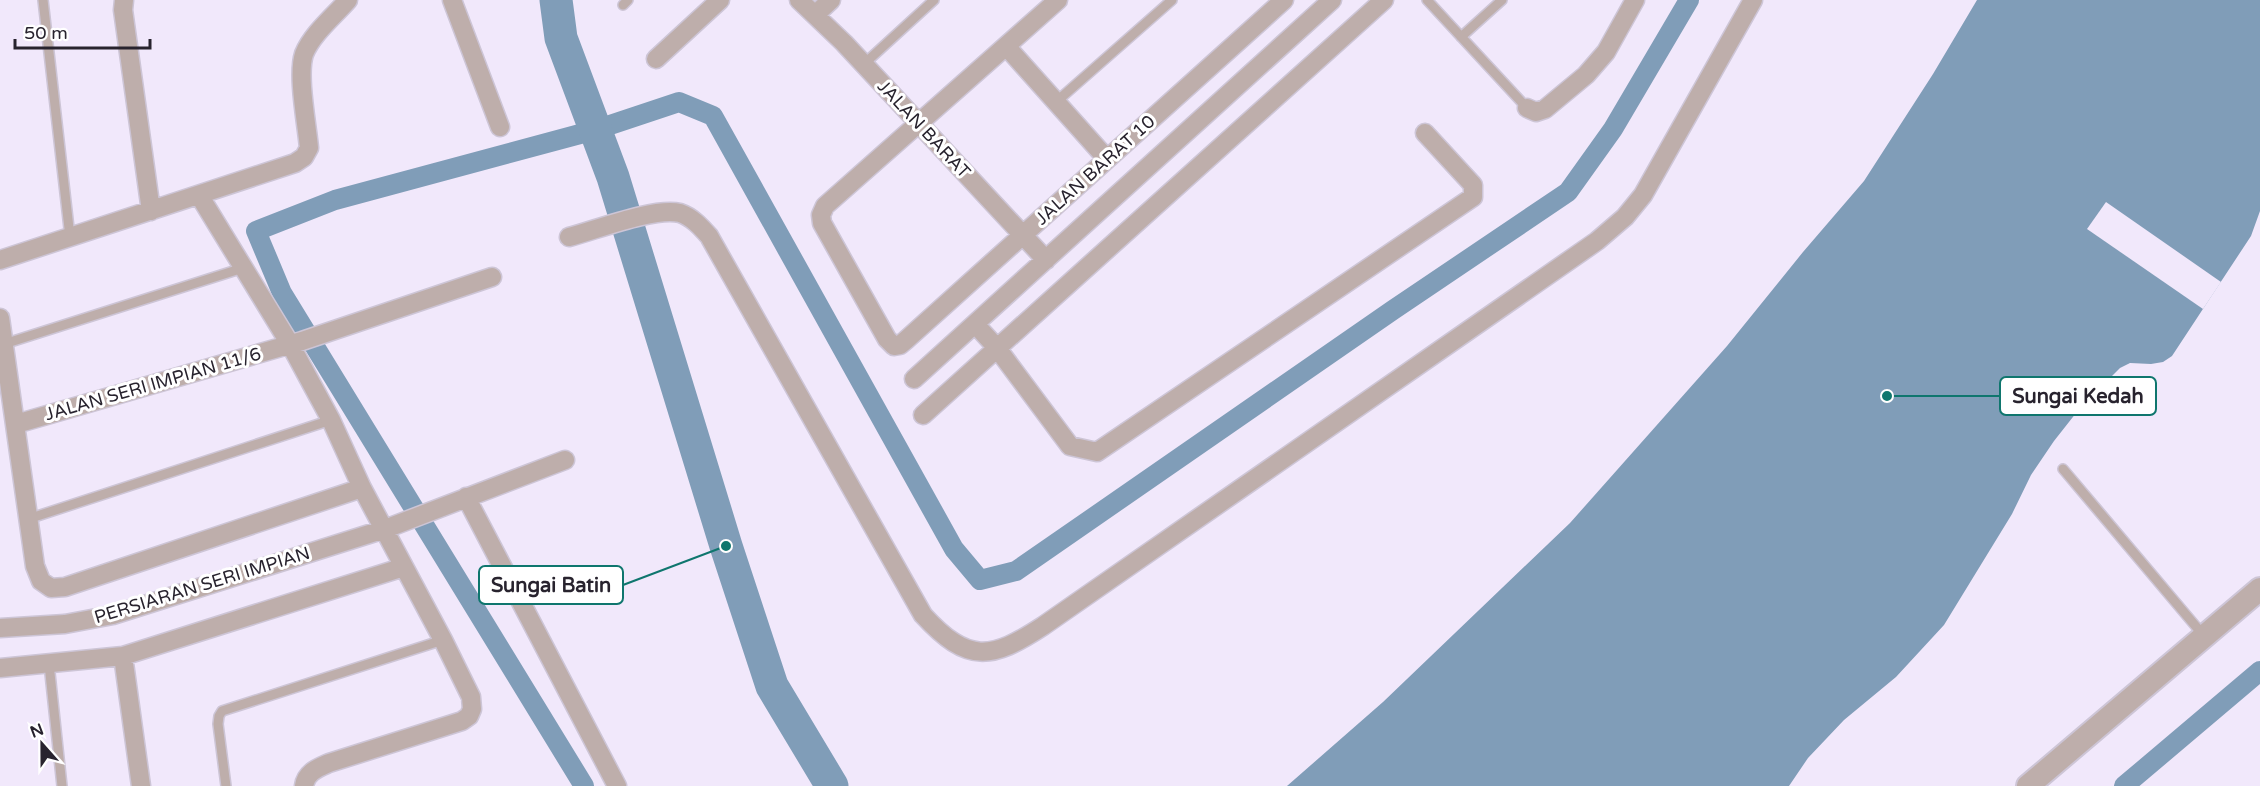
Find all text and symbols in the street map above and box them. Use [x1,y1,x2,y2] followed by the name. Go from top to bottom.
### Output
[15,12,150,50] scale bar
[24,22,68,44] text: 50 m
[873,75,975,183] street label: JALAN BARAT
[1031,110,1159,230] street label: JALAN BARAT 10
[42,343,264,425] street label: JALAN SERI IMPIAN 11/6
[2000,377,2156,415] callout: Sungai Kedah
[2012,385,2144,409] text: Sungai Kedah
[92,542,312,628] street label: PERSIARAN SERI IMPIAN
[479,566,623,604] callout: Sungai Batin
[491,574,611,598] text: Sungai Batin
[12,714,72,774] north arrow
[27,719,47,743] text: N

